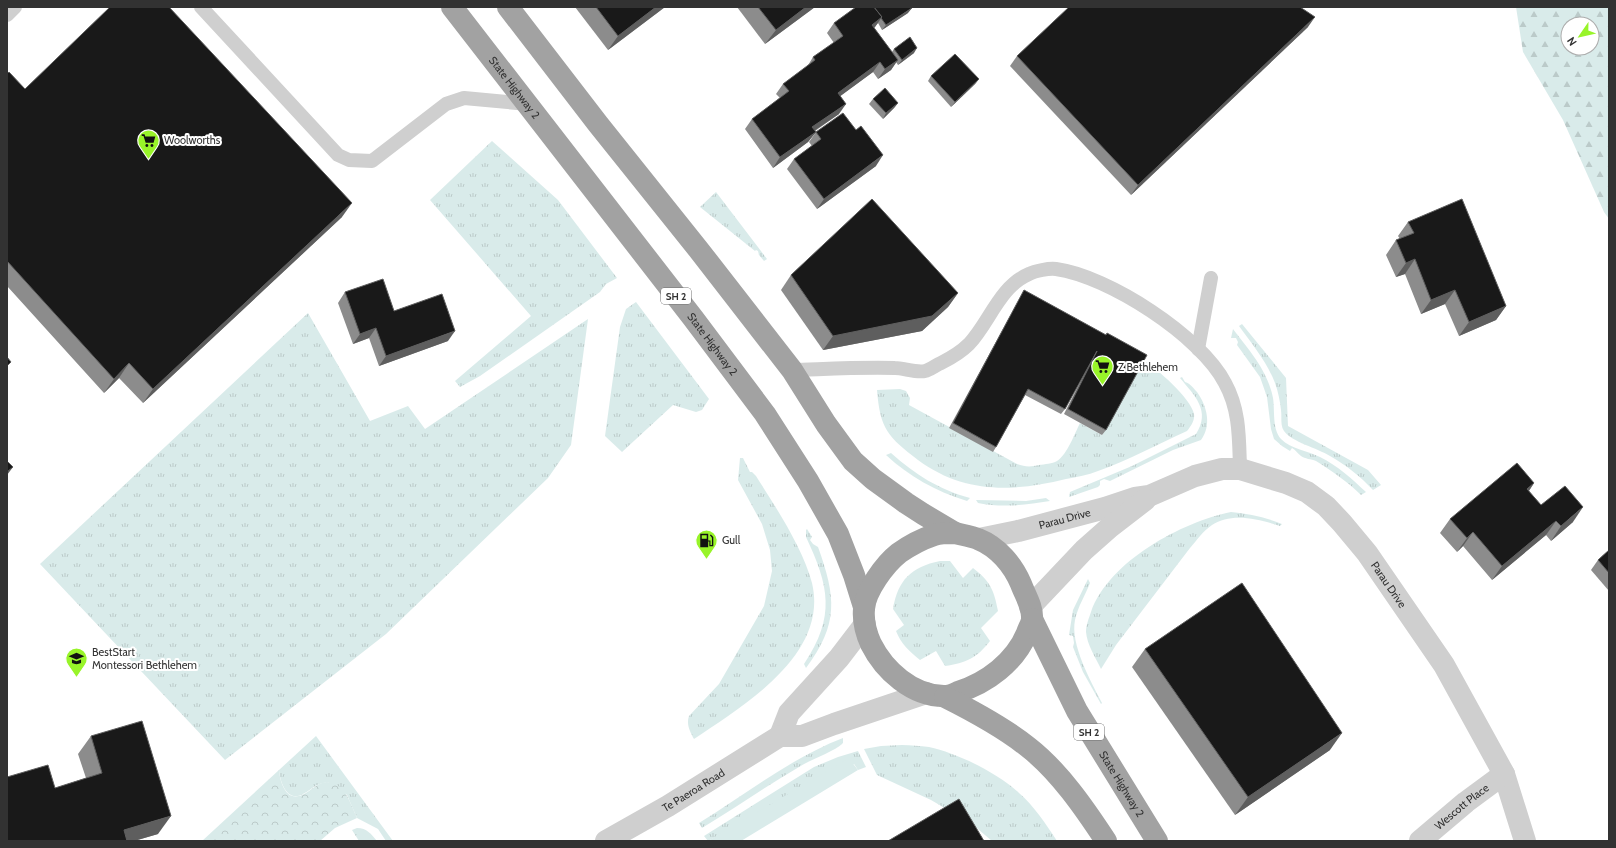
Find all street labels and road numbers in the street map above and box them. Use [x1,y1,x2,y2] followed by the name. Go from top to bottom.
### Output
[486,54,543,122] street label: State Highway 2
[661,288,691,304] road number: SH 2
[684,310,741,378] street label: State Highway 2
[1037,505,1092,532] street label: Parau Drive
[1368,559,1410,611] street label: Parau Drive
[1074,724,1104,740] road number: SH 2
[1096,748,1148,820] street label: State Highway 2
[659,765,727,815] street label: Te Paeroa Road
[1432,780,1492,833] street label: Wescott Place

